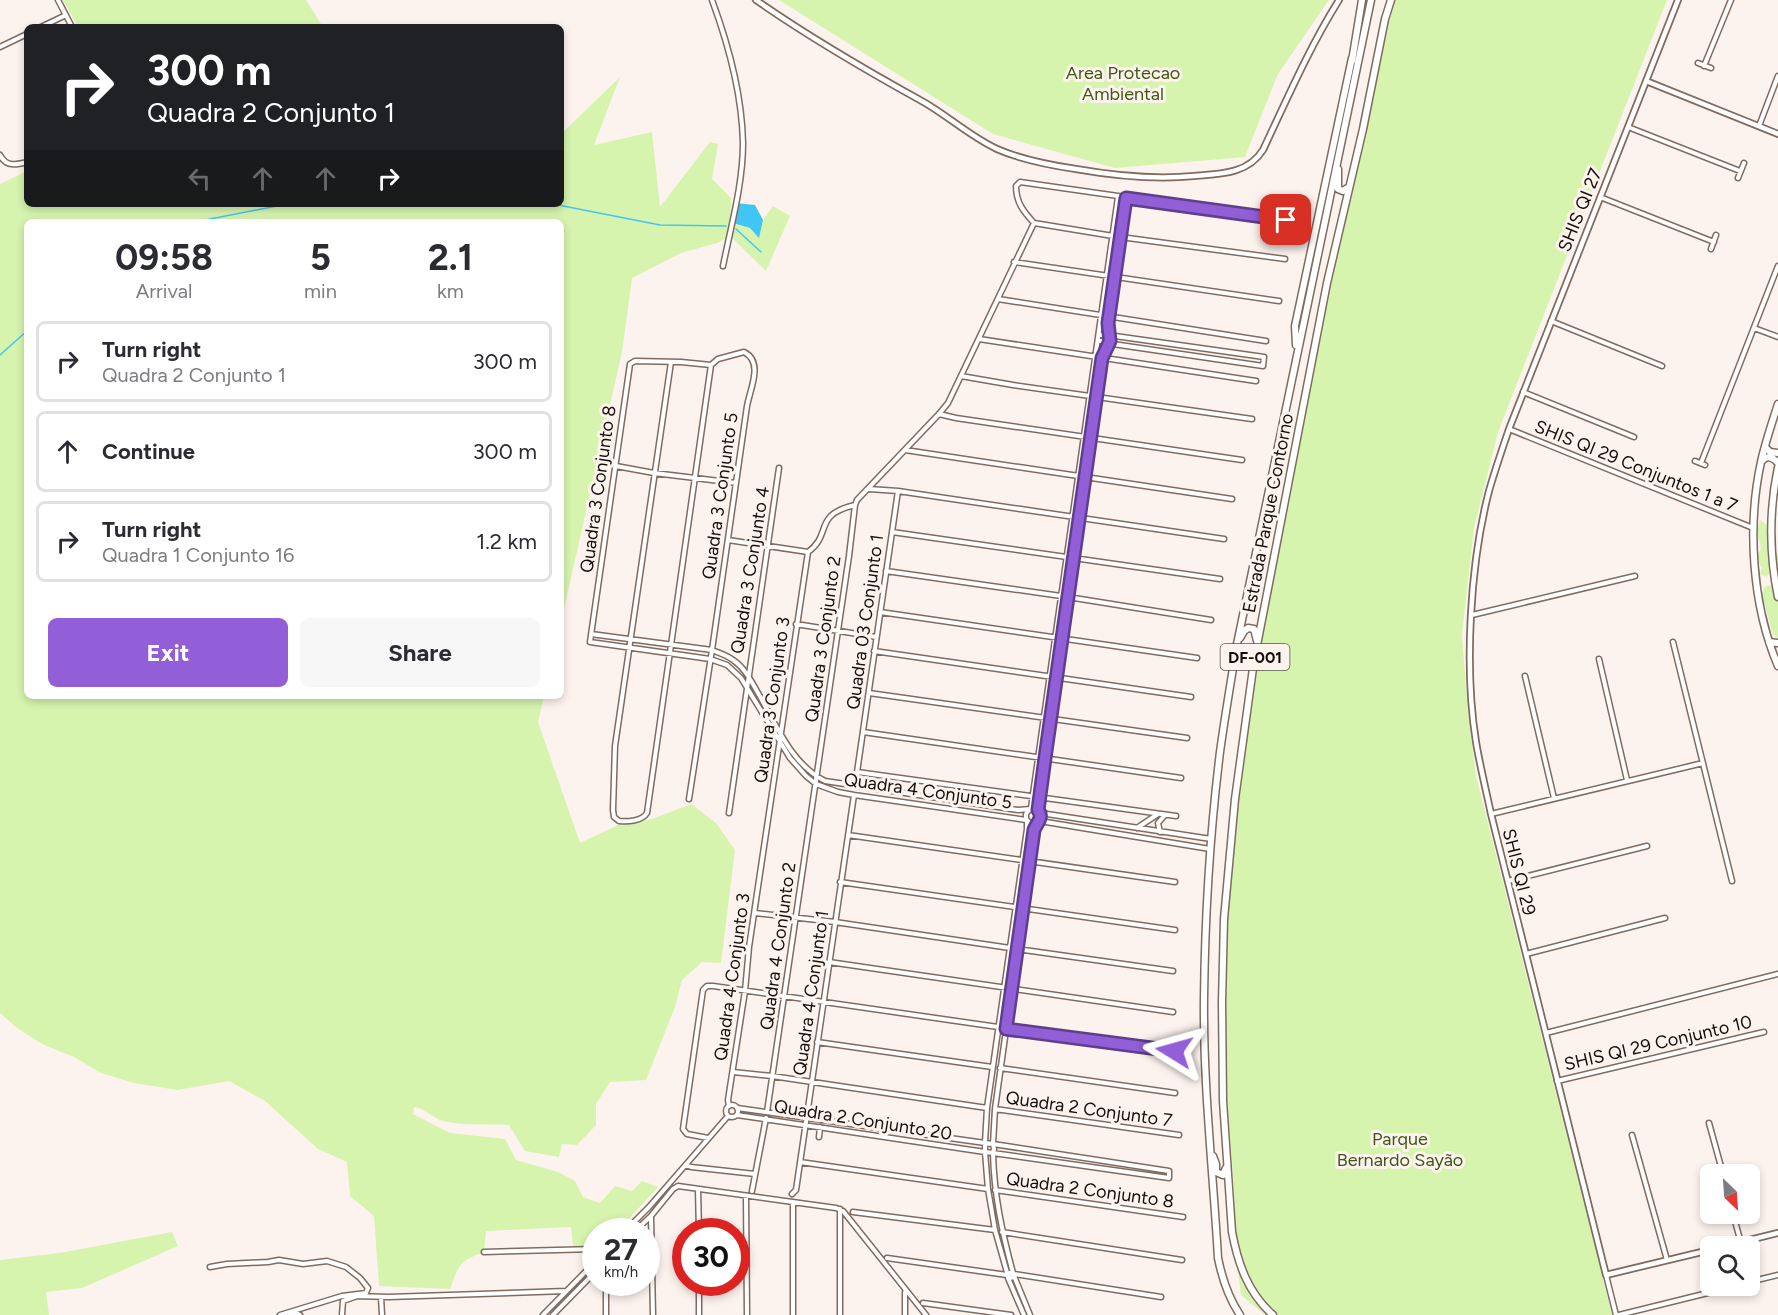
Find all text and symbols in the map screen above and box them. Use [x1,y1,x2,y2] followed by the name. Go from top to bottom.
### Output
[147,45,271,96] text: 300 m
[48,48,126,126] icon: right
[1066,62,1180,105] park label: Area Protecao Ambiental
[147,96,395,129] text: Quadra 2 Conjunto 1
[183,162,216,195] icon: left
[246,162,279,195] icon: ahead
[309,162,342,195] icon: ahead
[372,162,405,195] icon: right
[1553,165,1607,255] street label: SHIS QI 27
[1260,194,1311,245] pin
[1269,203,1302,236] icon: arrive
[115,236,213,279] text: 09:58
[310,236,331,279] text: 5
[428,236,473,279] text: 2.1
[136,279,192,303] text: Arrival
[304,279,337,303] text: min
[437,279,464,303] text: km
[102,336,201,363] text: Turn right
[51,345,84,378] icon: right
[473,348,537,375] text: 300 m
[102,363,286,387] text: Quadra 2 Conjunto 1
[575,404,621,574] street label: Quadra 3 Conjunto 8
[697,411,743,581] street label: Quadra 3 Conjunto 5
[1238,411,1298,615] street label: Estrada Parque Contorno
[1531,415,1741,517] street label: SHIS QI 29 Conjuntos 1 a 7
[51,435,84,468] icon: ahead
[102,438,195,465] text: Continue
[473,438,537,465] text: 300 m
[726,485,774,655] street label: Quadra 3 Conjunto 4
[102,516,201,543] text: Turn right
[51,525,84,558] icon: right
[476,528,537,555] text: 1.2 km
[842,533,888,711] street label: Quadra 03 Conjunto 1
[102,543,294,567] text: Quadra 1 Conjunto 16
[800,554,846,724] street label: Quadra 3 Conjunto 2
[749,615,795,785] street label: Quadra 3 Conjunto 3
[48,618,288,687] button: Exit
[300,618,540,687] button: Share
[1220,644,1290,670] road number: DF-001
[843,768,1013,814] street label: Quadra 4 Conjunto 5
[1498,826,1540,918] street label: SHIS QI 29
[755,861,801,1031] street label: Quadra 4 Conjunto 2
[709,892,755,1062] street label: Quadra 4 Conjunto 3
[789,909,833,1077] street label: Quadra 4 Conjunto 1
[1562,1011,1754,1075] street label: SHIS QI 29 Conjunto 10
[1142,1019,1206,1083] position arrow
[1004,1086,1174,1132] street label: Quadra 2 Conjunto 7
[773,1095,953,1145] street label: Quadra 2 Conjunto 20
[1337,1128,1463,1171] park label: Parque Bernardo Sayão
[1700,1164,1760,1224] north arrow
[1700,1164,1760,1296] map controls
[1005,1167,1175,1213] street label: Quadra 2 Conjunto 8
[672,1218,750,1296] speed limit sign: 30
[604,1231,638,1268] text: 27
[1700,1236,1760,1296] button: search
[604,1263,638,1281] text: km/h

